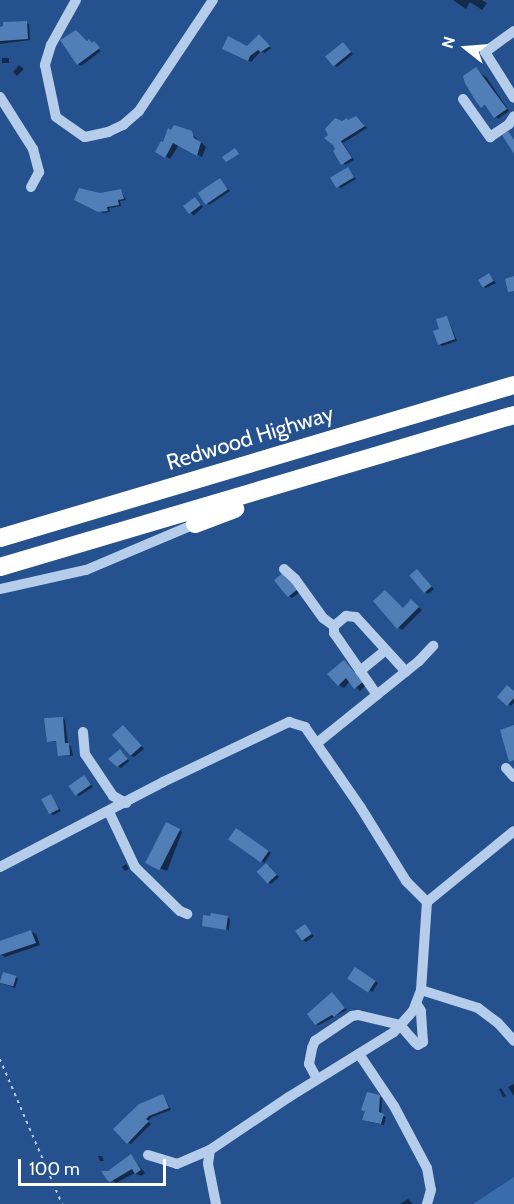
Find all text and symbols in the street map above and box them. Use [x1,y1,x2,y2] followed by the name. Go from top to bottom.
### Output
[436,18,496,78] north arrow
[438,34,459,51] text: N
[163,400,337,476] street label: Redwood Highway
[21,1147,170,1185] scale bar
[29,1158,80,1180] text: 100 m

